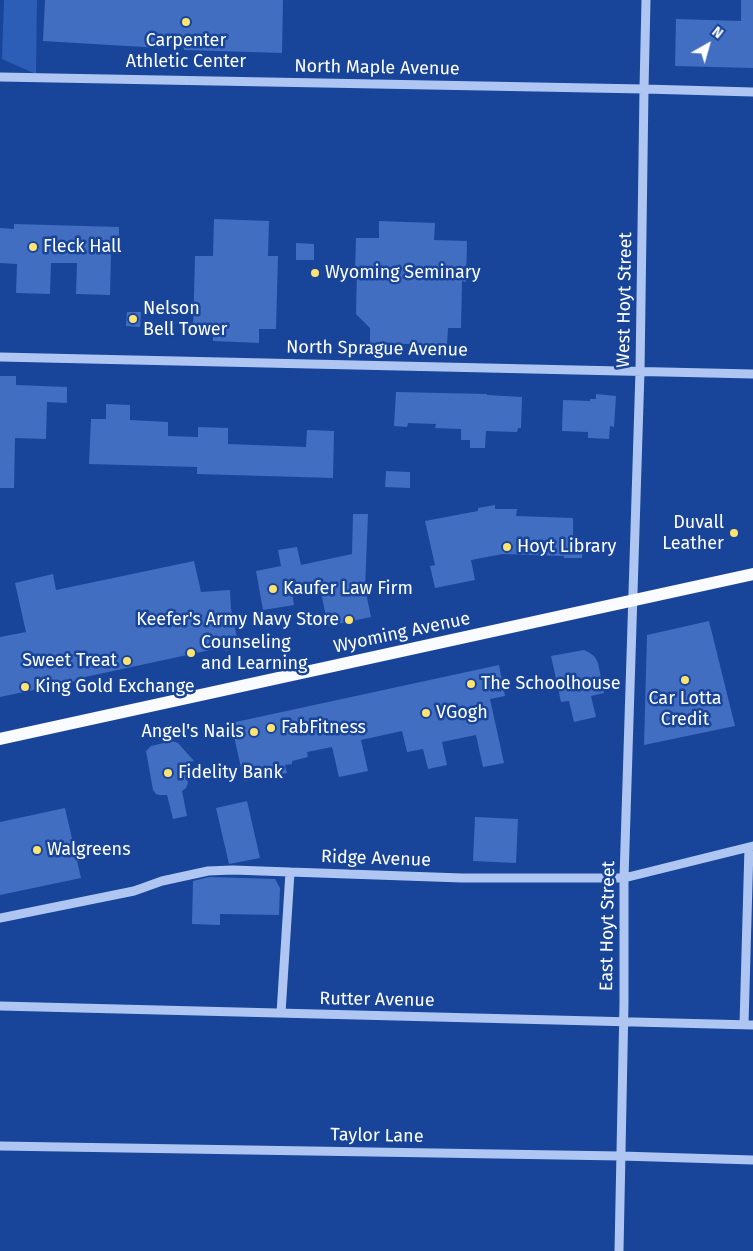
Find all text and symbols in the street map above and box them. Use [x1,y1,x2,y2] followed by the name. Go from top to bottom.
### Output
[180,16,192,28] marker: Carpenter Athletic Center
[683,20,733,70] north arrow
[709,23,726,42] text: N
[126,30,246,72] place label: Carpenter Athletic Center
[294,56,460,80] street label: North Maple Avenue
[613,232,637,368] street label: West Hoyt Street
[43,236,122,258] place label: Fleck Hall
[27,241,39,253] marker: Fleck Hall
[325,262,481,284] place label: Wyoming Seminary
[309,267,321,279] marker: Wyoming Seminary
[143,298,228,340] place label: Nelson Bell Tower
[127,313,139,325] marker: Nelson Bell Tower
[286,337,468,361] street label: North Sprague Avenue
[662,512,724,554] place label: Duvall Leather
[728,527,740,539] marker: Duvall Leather
[517,536,616,558] place label: Hoyt Library
[501,541,513,553] marker: Hoyt Library
[283,578,413,600] place label: Kaufer Law Firm
[267,583,279,595] marker: Kaufer Law Firm
[332,608,472,658] street label: Wyoming Avenue
[136,609,339,631] place label: Keefer's Army Navy Store
[343,614,355,626] marker: Keefer's Army Navy Store
[201,632,307,674] place label: Counseling and Learning
[185,647,197,659] marker: Counseling and Learning
[22,650,117,672] place label: Sweet Treat
[121,655,133,667] marker: Sweet Treat
[481,673,620,695] place label: The Schoolhouse
[679,674,691,686] marker: Car Lotta Credit
[35,676,195,698] place label: King Gold Exchange
[465,678,477,690] marker: The Schoolhouse
[19,681,31,693] marker: King Gold Exchange
[648,688,722,731] place label: Car Lotta Credit
[436,702,488,724] place label: VGogh
[420,707,432,719] marker: VGogh
[281,717,366,739] place label: FabFitness
[141,721,244,743] place label: Angel's Nails
[265,722,277,734] marker: FabFitness
[248,726,260,738] marker: Angel's Nails
[178,762,283,784] place label: Fidelity Bank
[162,767,174,779] marker: Fidelity Bank
[47,839,131,861] place label: Walgreens
[31,844,43,856] marker: Walgreens
[321,846,431,872] street label: Ridge Avenue
[596,861,620,991] street label: East Hoyt Street
[319,988,435,1012] street label: Rutter Avenue
[330,1124,424,1148] street label: Taylor Lane

